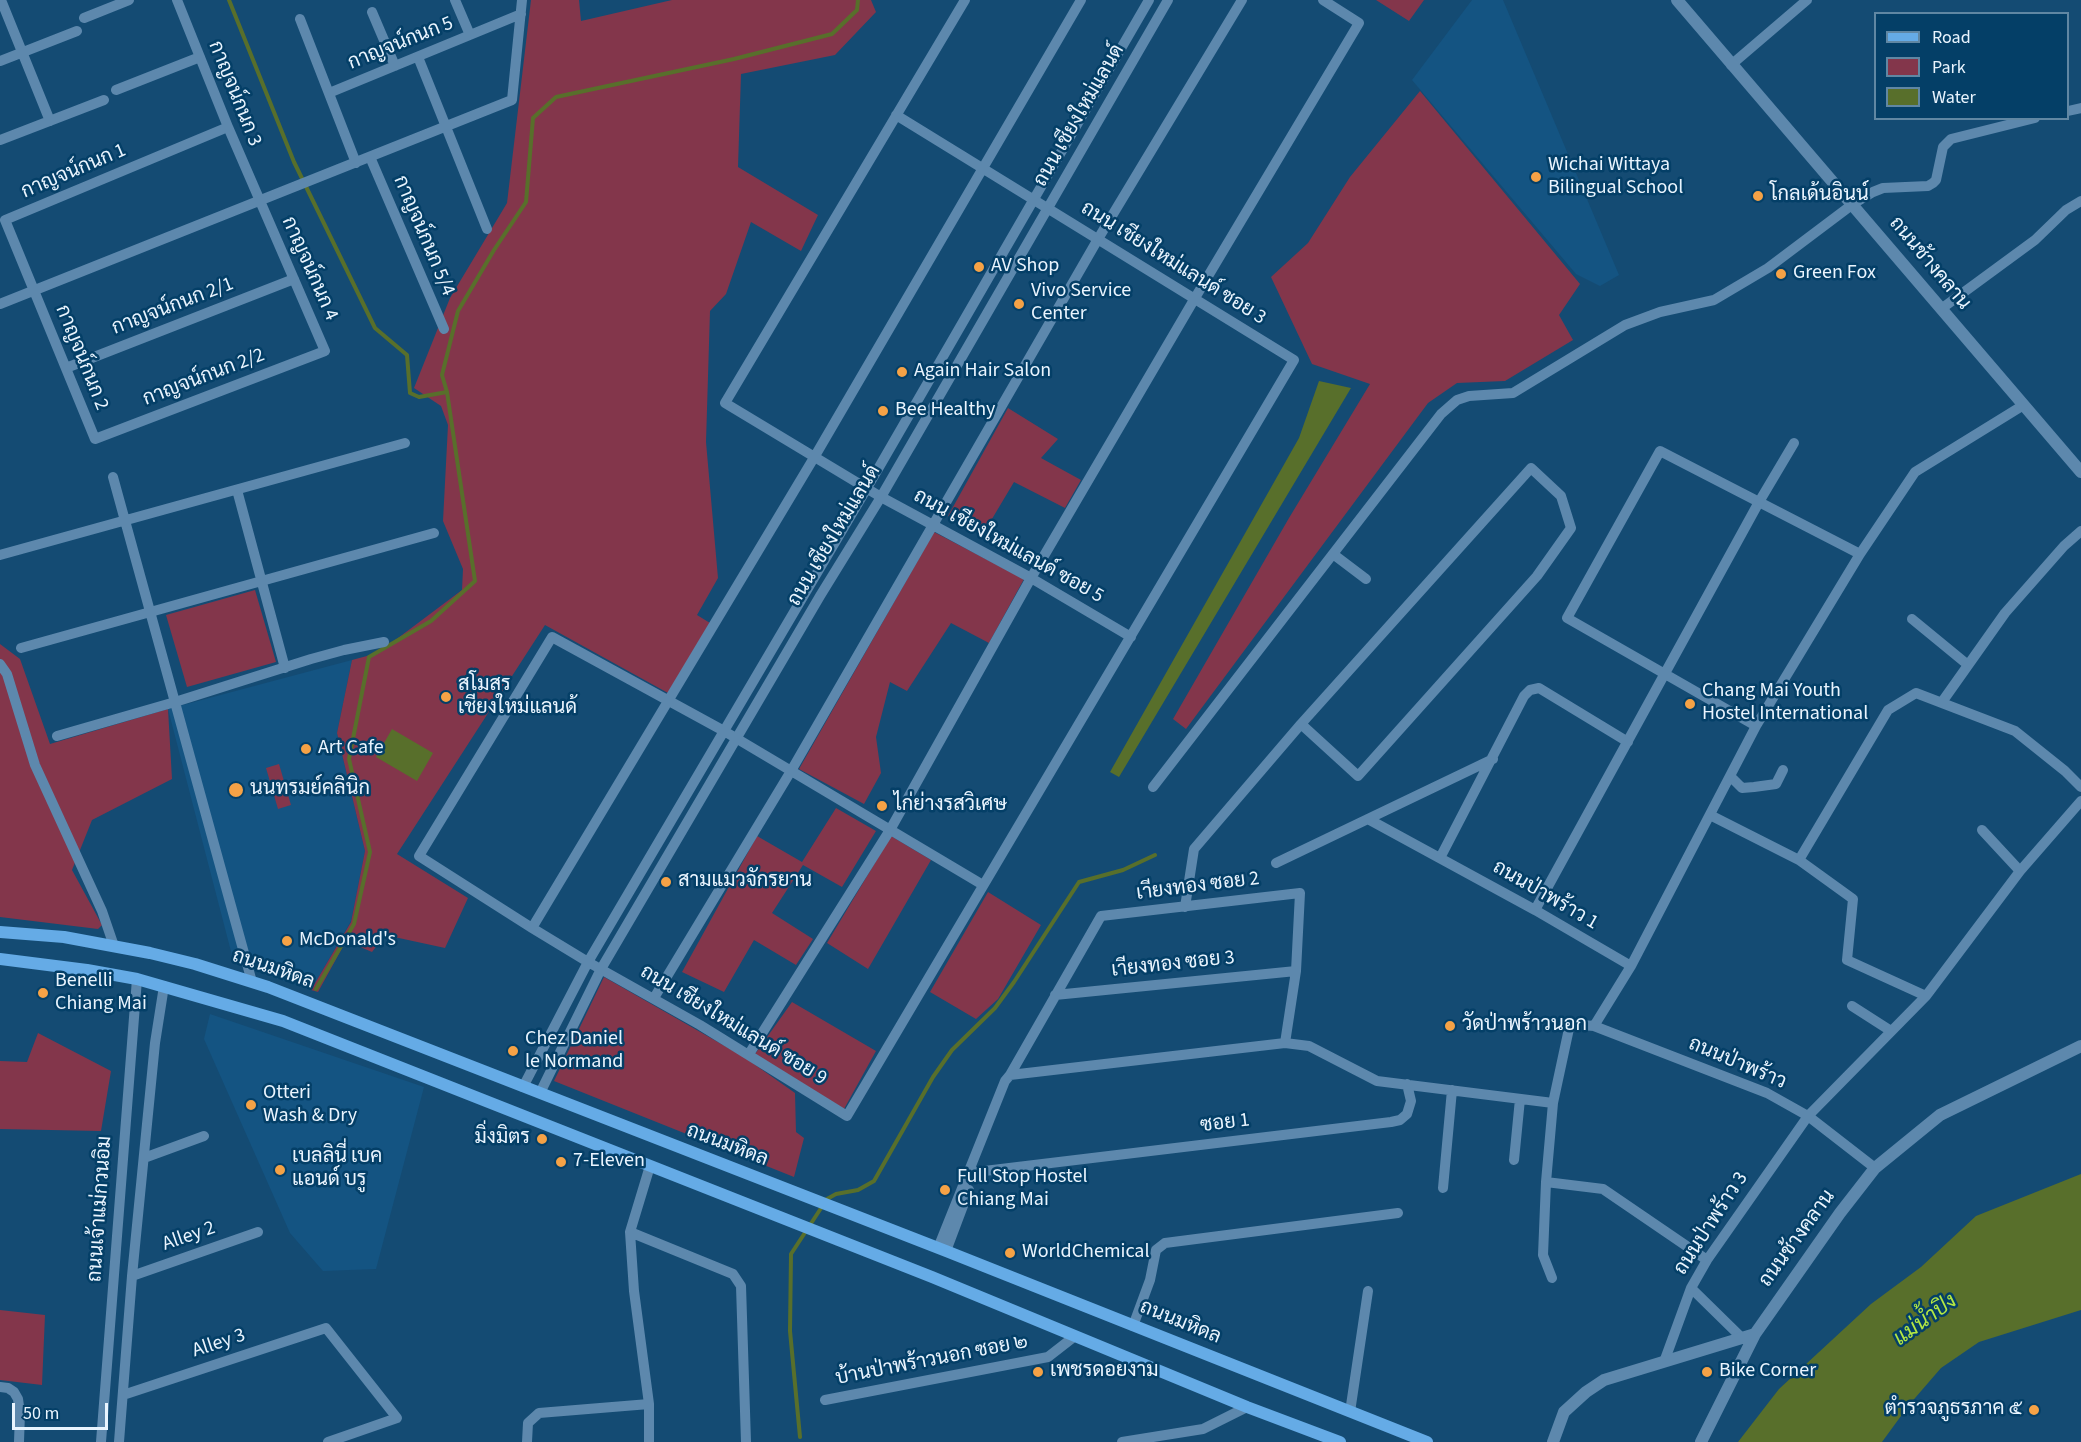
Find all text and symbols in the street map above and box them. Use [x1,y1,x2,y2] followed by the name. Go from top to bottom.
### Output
[345,12,457,76] street label: กาญจน์กนก 5
[1874,12,2069,120] legend
[1932,25,1971,50] text: Road
[202,38,266,150] street label: กาญจน์กนก 3
[1030,41,1130,191] street label: ถนน เชียงใหม่แลนด์
[1932,55,1966,80] text: Park
[1932,85,1976,110] text: Water
[18,139,130,205] street label: กาญจน์กนก 1
[1548,154,1683,201] place label: Wichai Wittaya Bilingual School
[1529,170,1543,184] marker: Wichai Wittaya Bilingual School
[387,172,459,300] street label: กาญจน์กนก 5/4
[1770,184,1869,208] place label: โกลเด้นอินน์
[1751,189,1765,203] marker: โกลเด้นอินน์
[1076,197,1270,331] street label: ถนน เชียงใหม่แลนด์ ซอย 3
[275,213,343,325] street label: กาญจน์กนก 4
[1883,213,1975,315] street label: ถนนช้างคลาน
[991,255,1059,279] place label: AV Shop
[972,260,986,274] marker: AV Shop
[1793,262,1876,286] place label: Green Fox
[1774,267,1788,281] marker: Green Fox
[109,273,237,341] street label: กาญจน์กนก 2/1
[1031,280,1131,327] place label: Vivo Service Center
[1012,297,1026,311] marker: Vivo Service Center
[49,302,113,414] street label: กาญจน์กนก 2
[140,344,268,412] street label: กาญจน์กนก 2/2
[914,360,1051,384] place label: Again Hair Salon
[895,365,909,379] marker: Again Hair Salon
[895,399,995,423] place label: Bee Healthy
[876,404,890,418] marker: Bee Healthy
[783,461,887,611] street label: ถนน เชียงใหม่แลนด์
[909,485,1107,609] street label: ถนน เชียงใหม่แลนด์ ซอย 5
[458,674,577,721] place label: สโมสร เชียงใหม่แลนด้
[1702,680,1868,727] place label: Chang Mai Youth Hostel International
[439,690,453,704] marker: สโมสร เชียงใหม่แลนด้
[1683,697,1697,711] marker: Chang Mai Youth Hostel International
[318,737,384,761] place label: Art Cafe
[299,742,313,756] marker: Art Cafe
[250,778,370,802] place label: นนทรมย์คลินิก
[227,781,245,799] marker: นนทรมย์คลินิก
[894,794,1007,818] place label: ไก่ย่างรสวิเศษ
[875,799,889,813] marker: ไก่ย่างรสวิเศษ
[1488,856,1602,936] street label: ถนนป่าพร้าว 1
[1135,868,1261,906] street label: เาียงทอง ซอย 2
[678,870,812,894] place label: สามแมวจักรยาน
[659,875,673,889] marker: สามแมวจักรยาน
[299,929,396,953] place label: McDonald's
[280,934,294,948] marker: McDonald's
[229,945,317,995] street label: ถนนมหิดล
[1110,947,1236,983] street label: เาียงทอง ซอย 3
[635,961,831,1091] street label: ถนน เชียงใหม่แลนด์ ซอย 9
[55,970,147,1017] place label: Benelli Chiang Mai
[36,986,50,1000] marker: Benelli Chiang Mai
[1462,1014,1587,1038] place label: วัดป่าพร้าวนอก
[1443,1019,1457,1033] marker: วัดป่าพร้าวนอก
[525,1028,623,1075] place label: Chez Daniel le Normand
[1684,1033,1790,1095] street label: ถนนป่าพร้าว
[506,1044,520,1058] marker: Chez Daniel le Normand
[263,1082,357,1129] place label: Otteri Wash & Dry
[244,1098,258,1112] marker: Otteri Wash & Dry
[1199,1109,1251,1139] street label: ซอย 1
[683,1119,771,1173] street label: ถนนมหิดล
[475,1127,530,1151] place label: มิ่งมิตร
[535,1132,549,1146] marker: มิ่งมิตร
[84,1135,118,1283] street label: ถนนเจ้าแม่กวนอิม
[292,1146,382,1193] place label: เบลลินี่ เบค แอนด์ บรู
[573,1150,645,1174] place label: 7-Eleven
[554,1155,568,1169] marker: 7-Eleven
[273,1163,287,1177] marker: เบลลินี่ เบค แอนด์ บรู
[957,1166,1088,1213] place label: Full Stop Hostel Chiang Mai
[1670,1168,1754,1280] street label: ถนนป่าพร้าว 3
[938,1183,952,1197] marker: Full Stop Hostel Chiang Mai
[1755,1186,1841,1292] street label: ถนนช้างคลาน
[159,1217,219,1257] street label: Alley 2
[1022,1241,1150,1265] place label: WorldChemical
[1003,1246,1017,1260] marker: WorldChemical
[1890,1290,1962,1352] water label: แม่น้ำปิง
[1136,1296,1224,1350] street label: ถนนมหิดล
[189,1324,249,1364] street label: Alley 3
[834,1331,1030,1391] street label: บ้านป่าพร้าวนอก ซอย ๒
[1050,1360,1158,1384] place label: เพชรดอยงาม
[1719,1360,1816,1384] place label: Bike Corner
[1031,1365,1045,1379] marker: เพชรดอยงาม
[1700,1365,1714,1379] marker: Bike Corner
[15,1391,111,1429] scale bar
[1885,1398,2022,1422] place label: ตำรวจภูธรภาค ๕
[23,1401,59,1426] text: 50 m
[2027,1403,2041,1417] marker: ตำรวจภูธรภาค ๕

